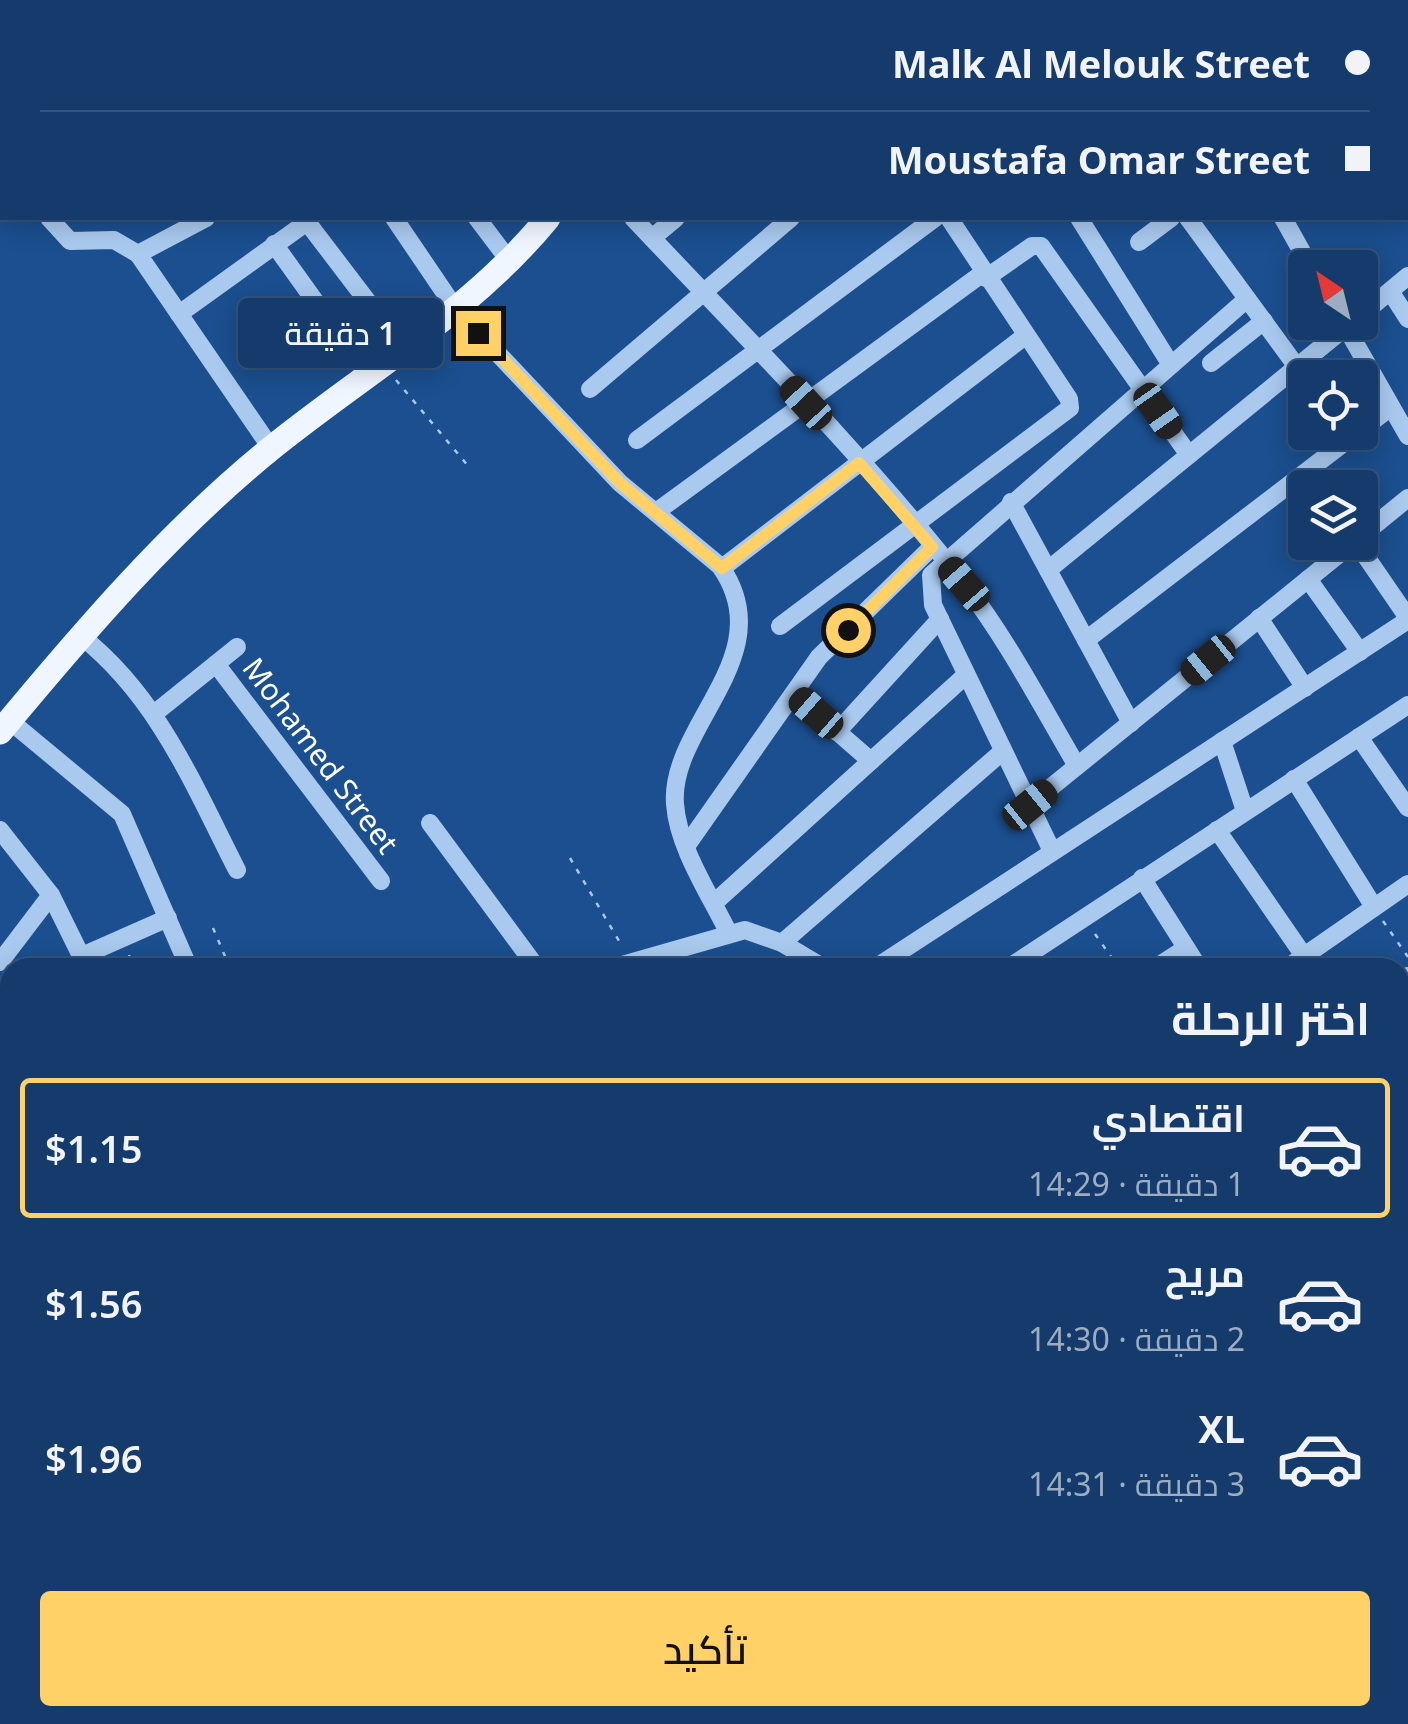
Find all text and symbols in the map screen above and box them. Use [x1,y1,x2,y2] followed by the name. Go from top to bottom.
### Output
[892,37,1310,89] text: Malk Al Melouk Street
[888,133,1310,185] text: Moustafa Omar Street
[1288,250,1378,340] north arrow
[1288,250,1378,560] map controls
[238,298,443,368] callout: 1 دقيقة
[285,311,396,354] text: 1 دقيقة
[456,311,501,356] route end
[1288,360,1378,450] button: locate
[775,371,837,435] car
[1129,378,1187,444] car
[1288,470,1378,560] button: layers
[933,552,995,616] car
[826,608,871,653] route start
[1175,629,1241,691] car
[234,649,409,862] street label: Mohamed Street
[784,682,848,744] car
[997,774,1063,836] car
[1171,987,1370,1048] text: اختر الرحلة
[1092,1091,1245,1143] text: اقتصادي
[1275,1103,1365,1193] icon: car
[45,1122,142,1174] text: $1.15
[1028,1162,1245,1205] text: 1 دقيقة · 14:29
[1165,1246,1245,1298] text: مريح
[1275,1258,1365,1348] icon: car
[45,1277,142,1329] text: $1.56
[1028,1317,1245,1360] text: 2 دقيقة · 14:30
[1198,1402,1245,1454] text: XL
[1275,1413,1365,1503] icon: car
[45,1432,142,1484] text: $1.96
[1028,1462,1245,1505] text: 3 دقيقة · 14:31
[40,1591,1370,1706] button: تأكيد

